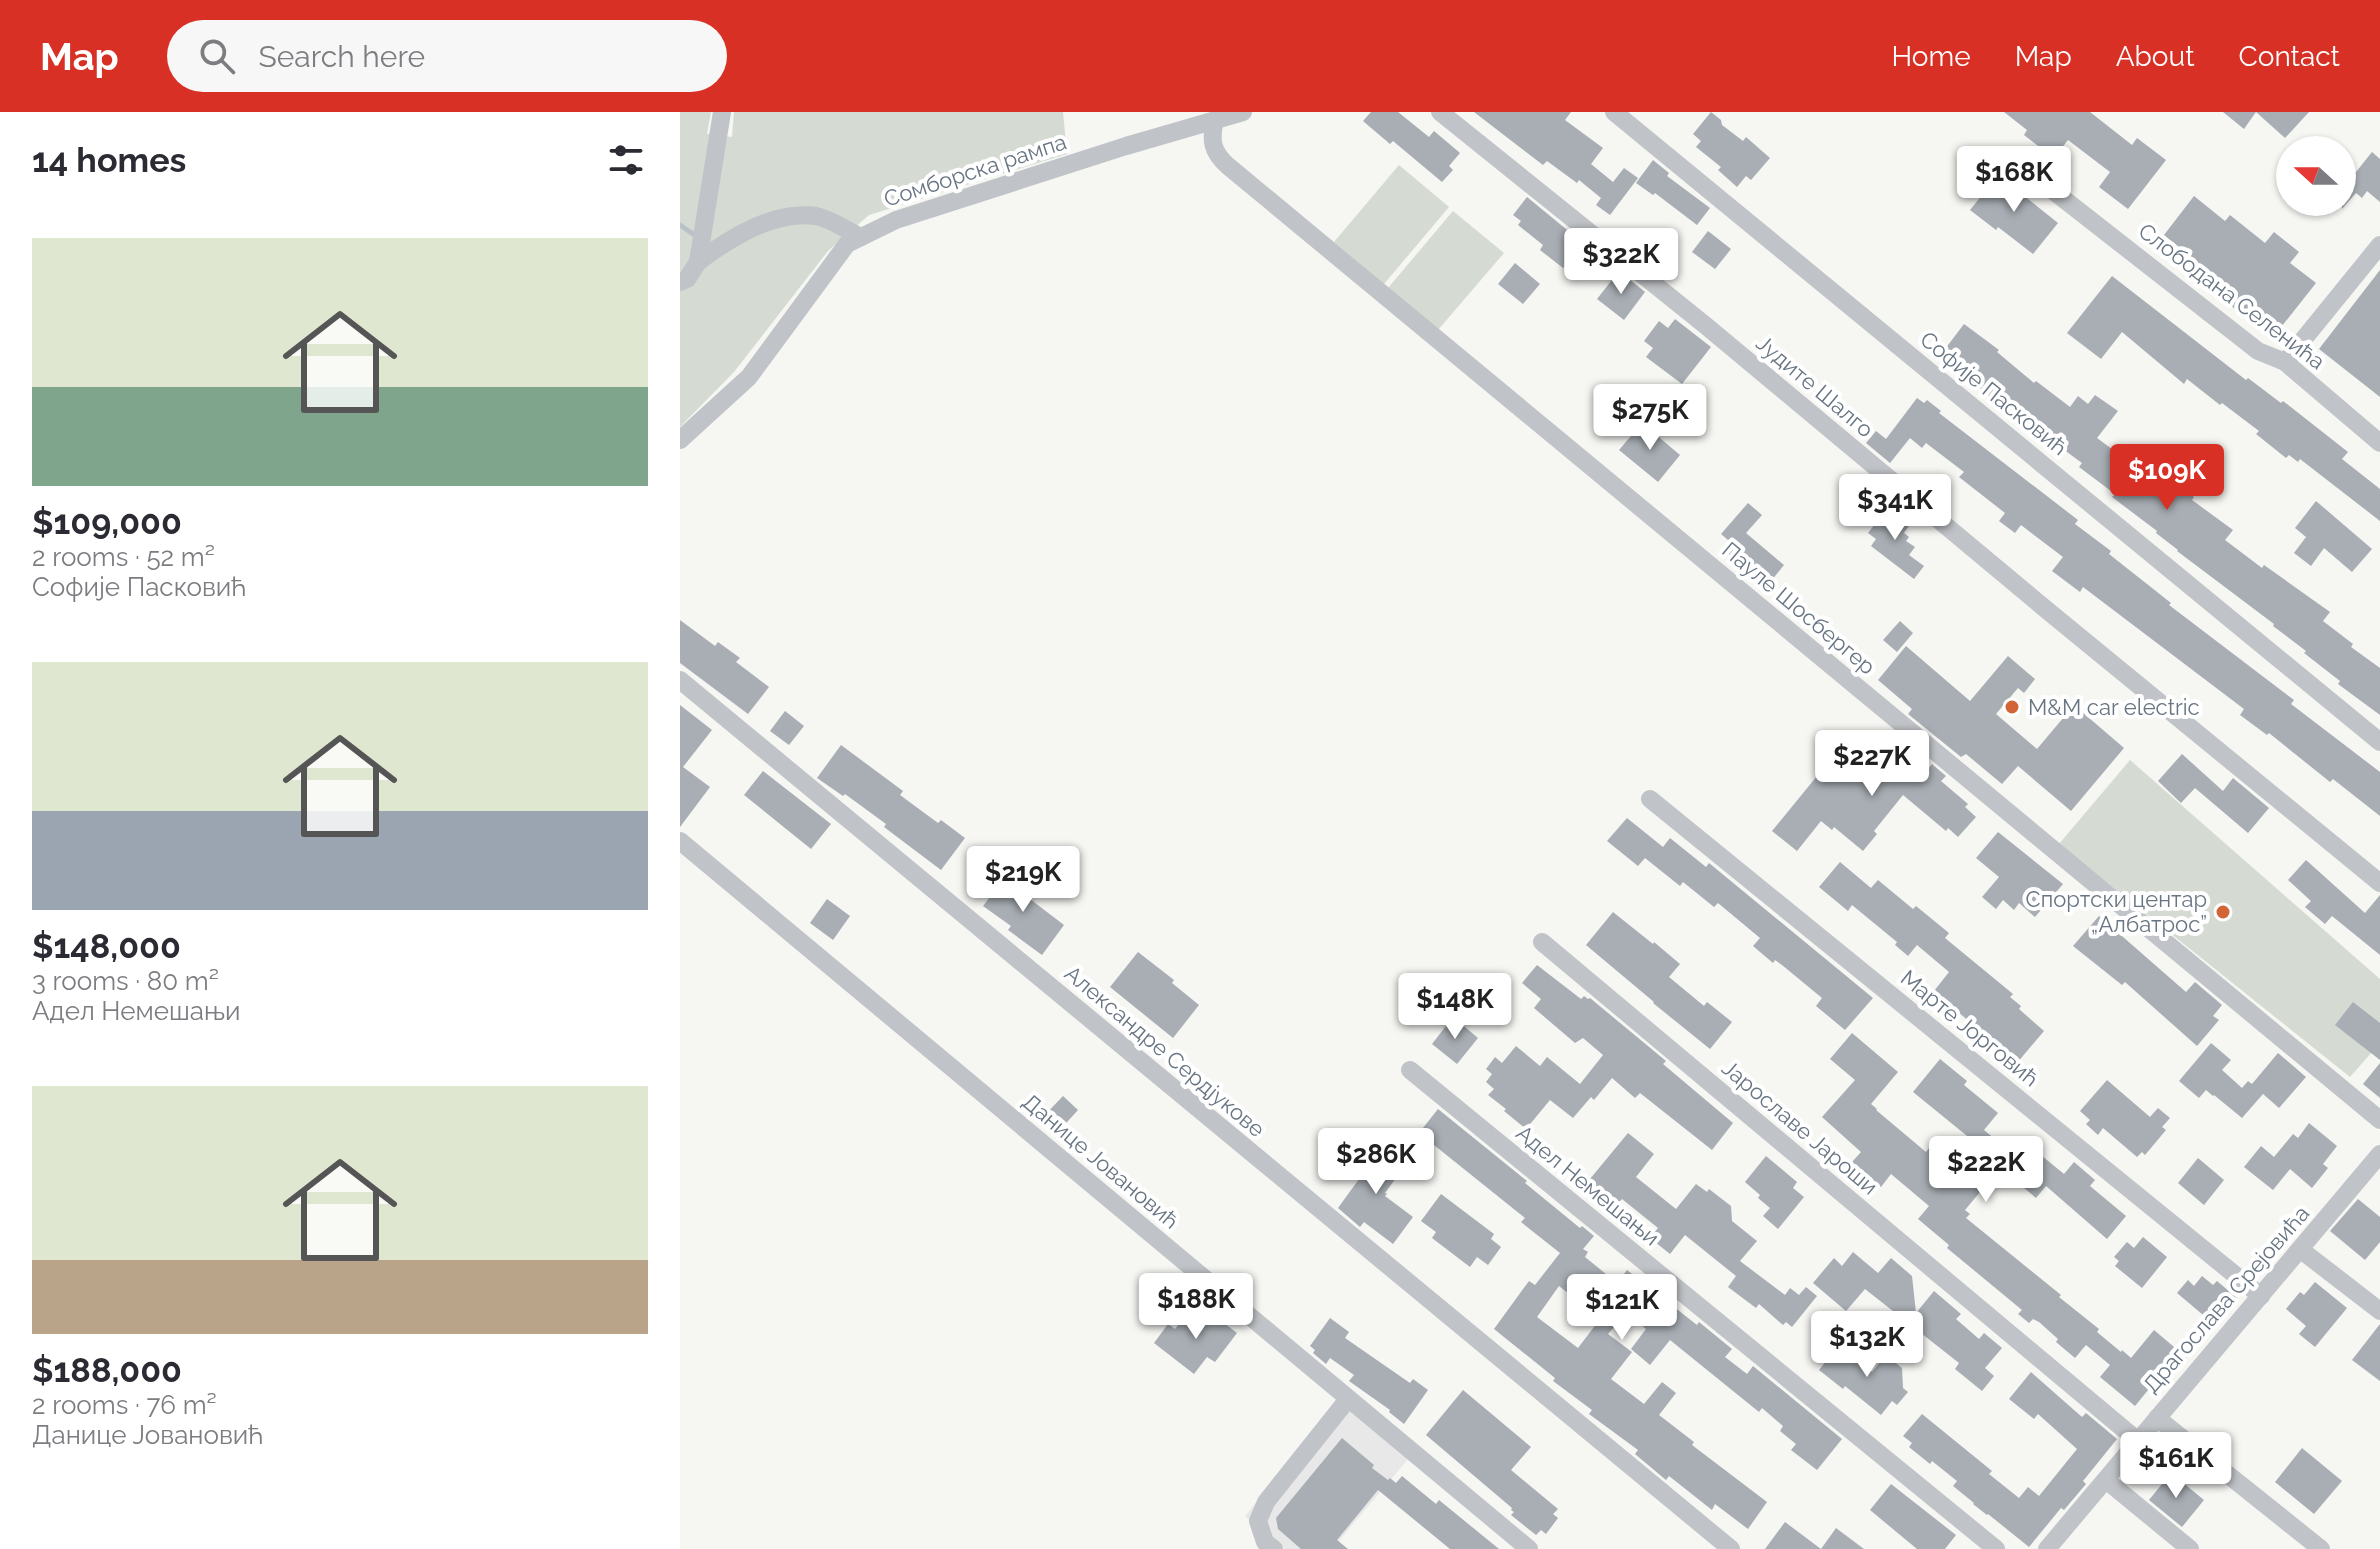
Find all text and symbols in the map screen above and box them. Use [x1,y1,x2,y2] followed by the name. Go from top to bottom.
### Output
[167,20,727,92] search box
[40,34,119,79] text: Map
[195,34,239,78] icon: search
[259,39,425,74] text: Search here
[1891,40,1971,73] text: Home
[2015,40,2072,73] text: Map
[2116,40,2195,73] text: About
[2239,40,2340,73] text: Contact
[881,128,1069,212] street label: Сомборска рампа
[2276,136,2356,216] north arrow
[2276,136,2356,216] map controls
[604,138,648,182] icon: filters
[32,140,186,180] text: 14 homes
[1958,146,2070,214] pin: $168K
[1975,157,2053,187] text: $168K
[2134,217,2330,375] street label: Слободана Селенића
[1565,228,1677,296] pin: $322K
[1582,239,1660,269] text: $322K
[268,290,412,434] icon: home
[1915,326,2073,460] street label: Софије Пасковић
[1751,330,1879,442] street label: Јудите Шалго
[1594,384,1706,452] pin: $275K
[1611,395,1689,425] text: $275K
[2111,444,2223,512] pin: $109K
[2128,455,2206,485] text: $109K
[1839,474,1951,542] pin: $341K
[1857,485,1933,515] text: $341K
[32,502,182,542] text: $109,000
[1717,536,1881,680] street label: Пауле Шосбергер
[32,542,215,572] text: 2 rooms · 52 m²
[32,572,247,602] text: Софије Пасковић
[2028,694,2200,720] place label: M&M car electric
[2003,698,2021,716] marker: M&M car electric
[268,714,412,858] icon: home
[1816,730,1928,798] pin: $227K
[1833,741,1911,771] text: $227K
[967,846,1079,914] pin: $219K
[985,857,1061,887] text: $219K
[2026,886,2207,937] place label: Спортски центар „Албатрос”
[2214,903,2232,921] marker: Спортски центар „Албатрос”
[32,926,181,966] text: $148,000
[1060,960,1270,1142] street label: Александре Сердјукове
[1896,964,2044,1092] street label: Марте Јорговић
[32,966,219,996] text: 3 rooms · 80 m²
[1399,973,1511,1041] pin: $148K
[1416,984,1494,1014] text: $148K
[32,996,241,1026] text: Адел Немешањи
[1717,1054,1883,1200] street label: Јарославе Јароши
[1018,1088,1184,1234] street label: Данице Јовановић
[1511,1119,1665,1251] street label: Адел Немешањи
[1320,1128,1432,1196] pin: $286K
[1930,1136,2042,1204] pin: $222K
[268,1138,412,1282] icon: home
[1336,1139,1416,1169] text: $286K
[1947,1147,2025,1177] text: $222K
[2138,1200,2314,1398] street label: Драгослава Срејовића
[1140,1273,1252,1341] pin: $188K
[1566,1274,1678,1342] pin: $121K
[1157,1284,1235,1314] text: $188K
[1585,1285,1659,1315] text: $121K
[1811,1311,1923,1379] pin: $132K
[1829,1322,1905,1352] text: $132K
[32,1350,182,1390] text: $188,000
[32,1390,217,1420] text: 2 rooms · 76 m²
[32,1420,264,1450] text: Данице Јовановић
[2120,1432,2232,1500] pin: $161K
[2138,1443,2214,1473] text: $161K

